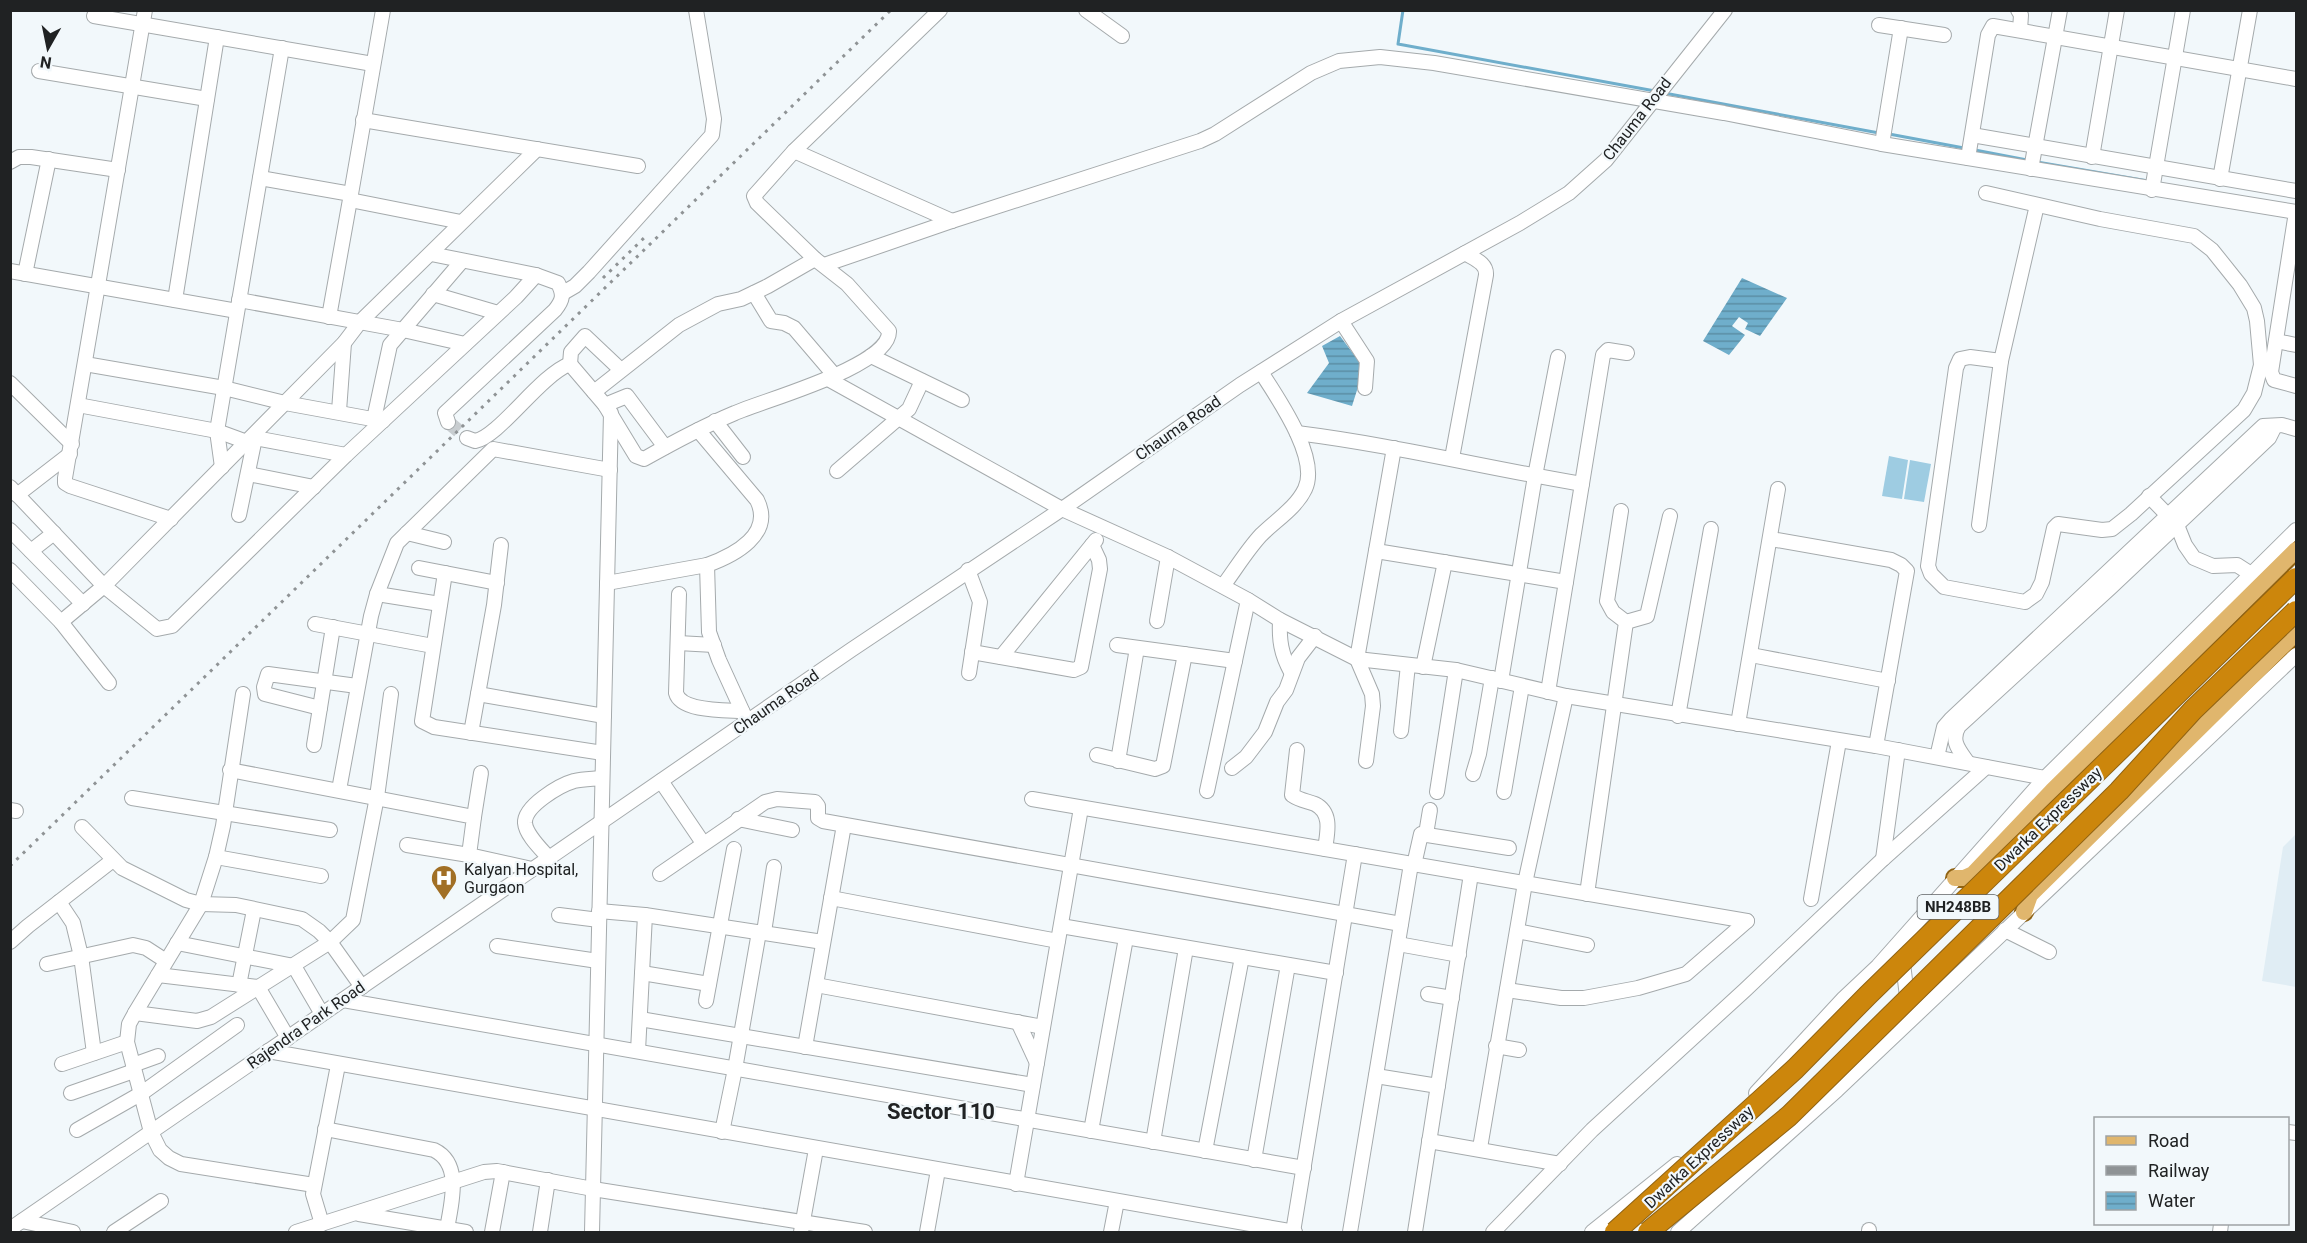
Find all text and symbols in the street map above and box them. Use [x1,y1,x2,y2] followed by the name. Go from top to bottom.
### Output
[18,18,78,78] north arrow
[39,52,53,73] text: N
[1599,74,1675,164] street label: Chauma Road
[1132,391,1224,465] street label: Chauma Road
[730,665,822,739] street label: Chauma Road
[1990,763,2106,875] street label: Dwarka Expressway
[464,860,578,897] place label: Kalyan Hospital, Gurgaon
[429,863,459,901] hospital icon: Kalyan Hospital, Gurgaon
[1918,895,1998,919] road number: NH248BB
[243,977,369,1073] street label: Rajendra Park Road
[887,1099,995,1124] district label: Sector 110
[1641,1101,1758,1212] street label: Dwarka Expressway
[2094,1117,2289,1225] legend
[2148,1130,2189,1151] text: Road
[2148,1160,2210,1181] text: Railway
[2148,1190,2195,1211] text: Water

